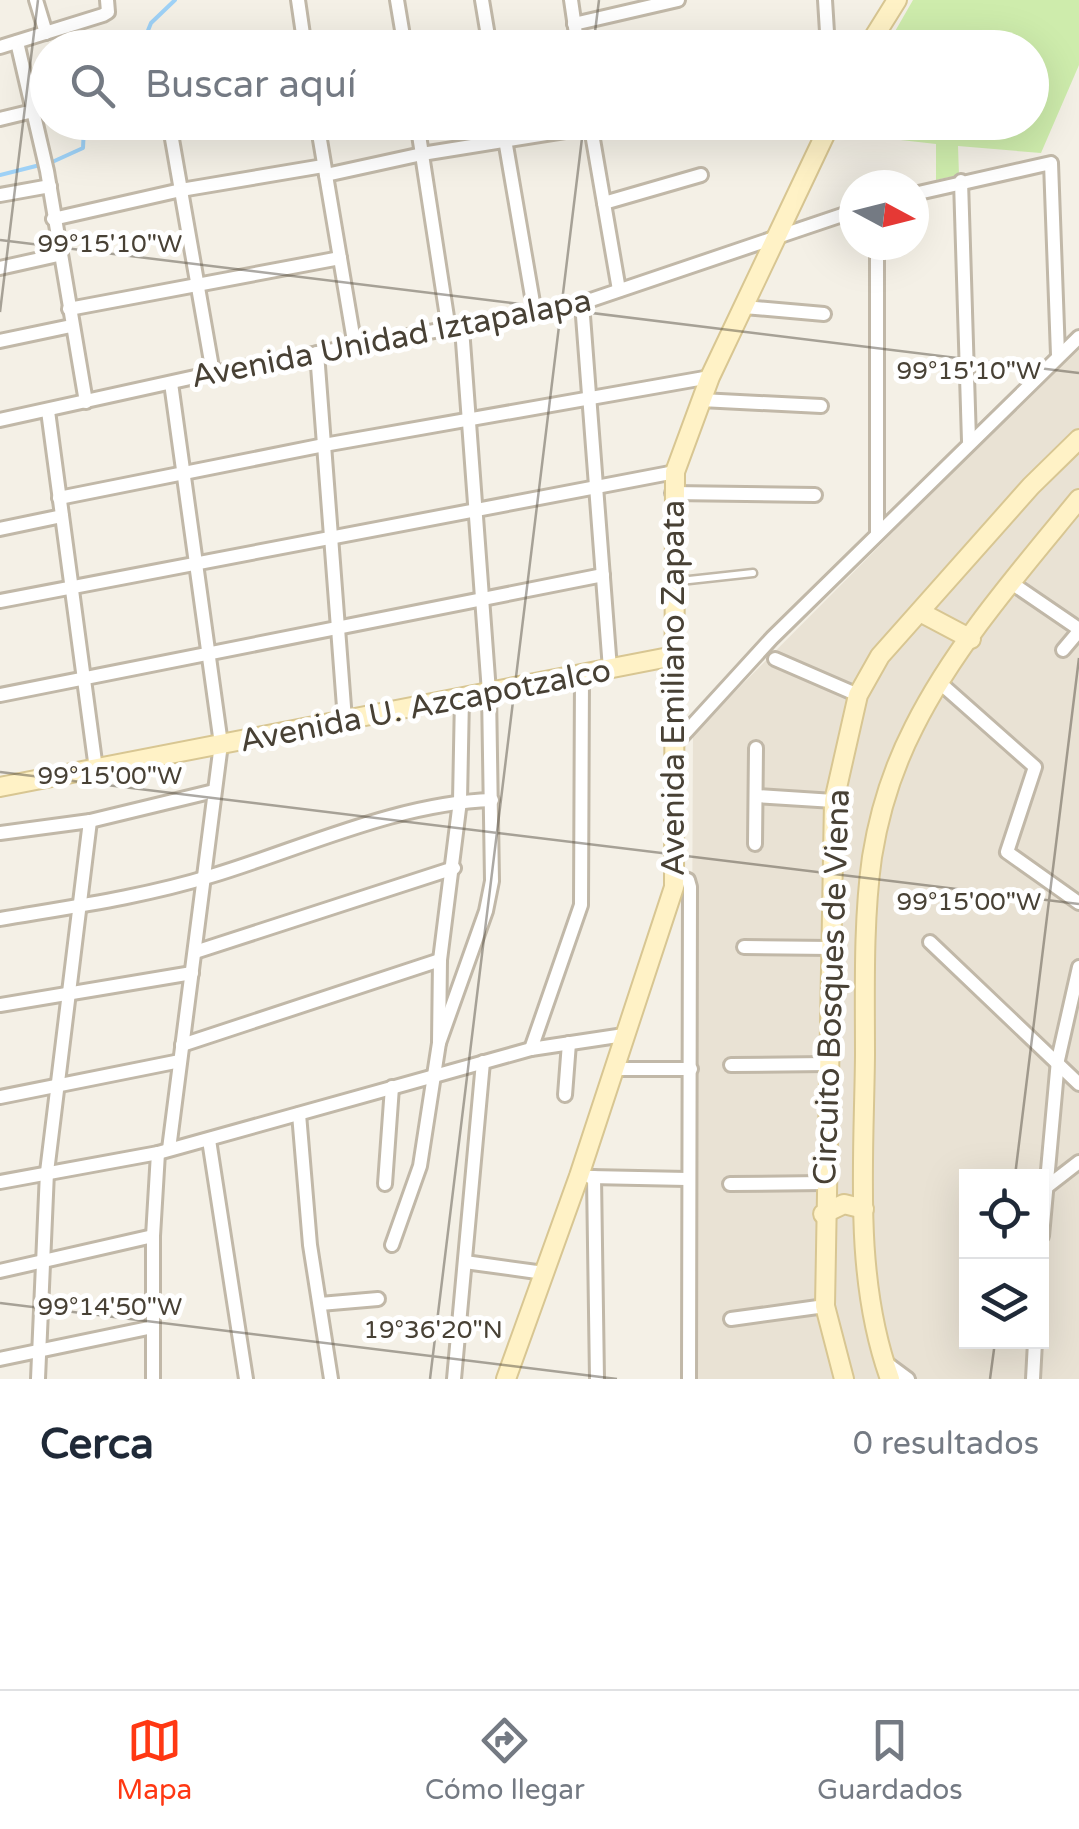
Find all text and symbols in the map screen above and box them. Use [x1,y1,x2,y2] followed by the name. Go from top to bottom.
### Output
[30,30,1049,140] search box
[65,58,120,113] icon: search
[145,62,356,108] text: Buscar aquí
[839,170,929,260] north arrow
[38,229,182,259] text: 99°15'10"W
[188,282,595,396] street label: Avenida Unidad Iztapalapa
[897,356,1041,386] text: 99°15'10"W
[655,500,693,876] street label: Avenida Emiliano Zapata
[236,651,614,761] street label: Avenida U. Azcapotzalco
[38,761,182,791] text: 99°15'00"W
[806,788,858,1186] street label: Circuito Bosques de Viena
[897,887,1041,917] text: 99°15'00"W
[959,1169,1049,1349] map controls
[959,1169,1049,1259] button: locate
[959,1259,1049,1349] button: layers
[38,1292,182,1322] text: 99°14'50"W
[363,1315,503,1345] text: 19°36'20"N
[40,1419,154,1470] text: Cerca
[853,1425,1039,1463] text: 0 resultados
[116,1713,192,1807] tab: Mapa
[425,1713,585,1807] tab: Cómo llegar
[817,1713,963,1807] tab: Guardados

